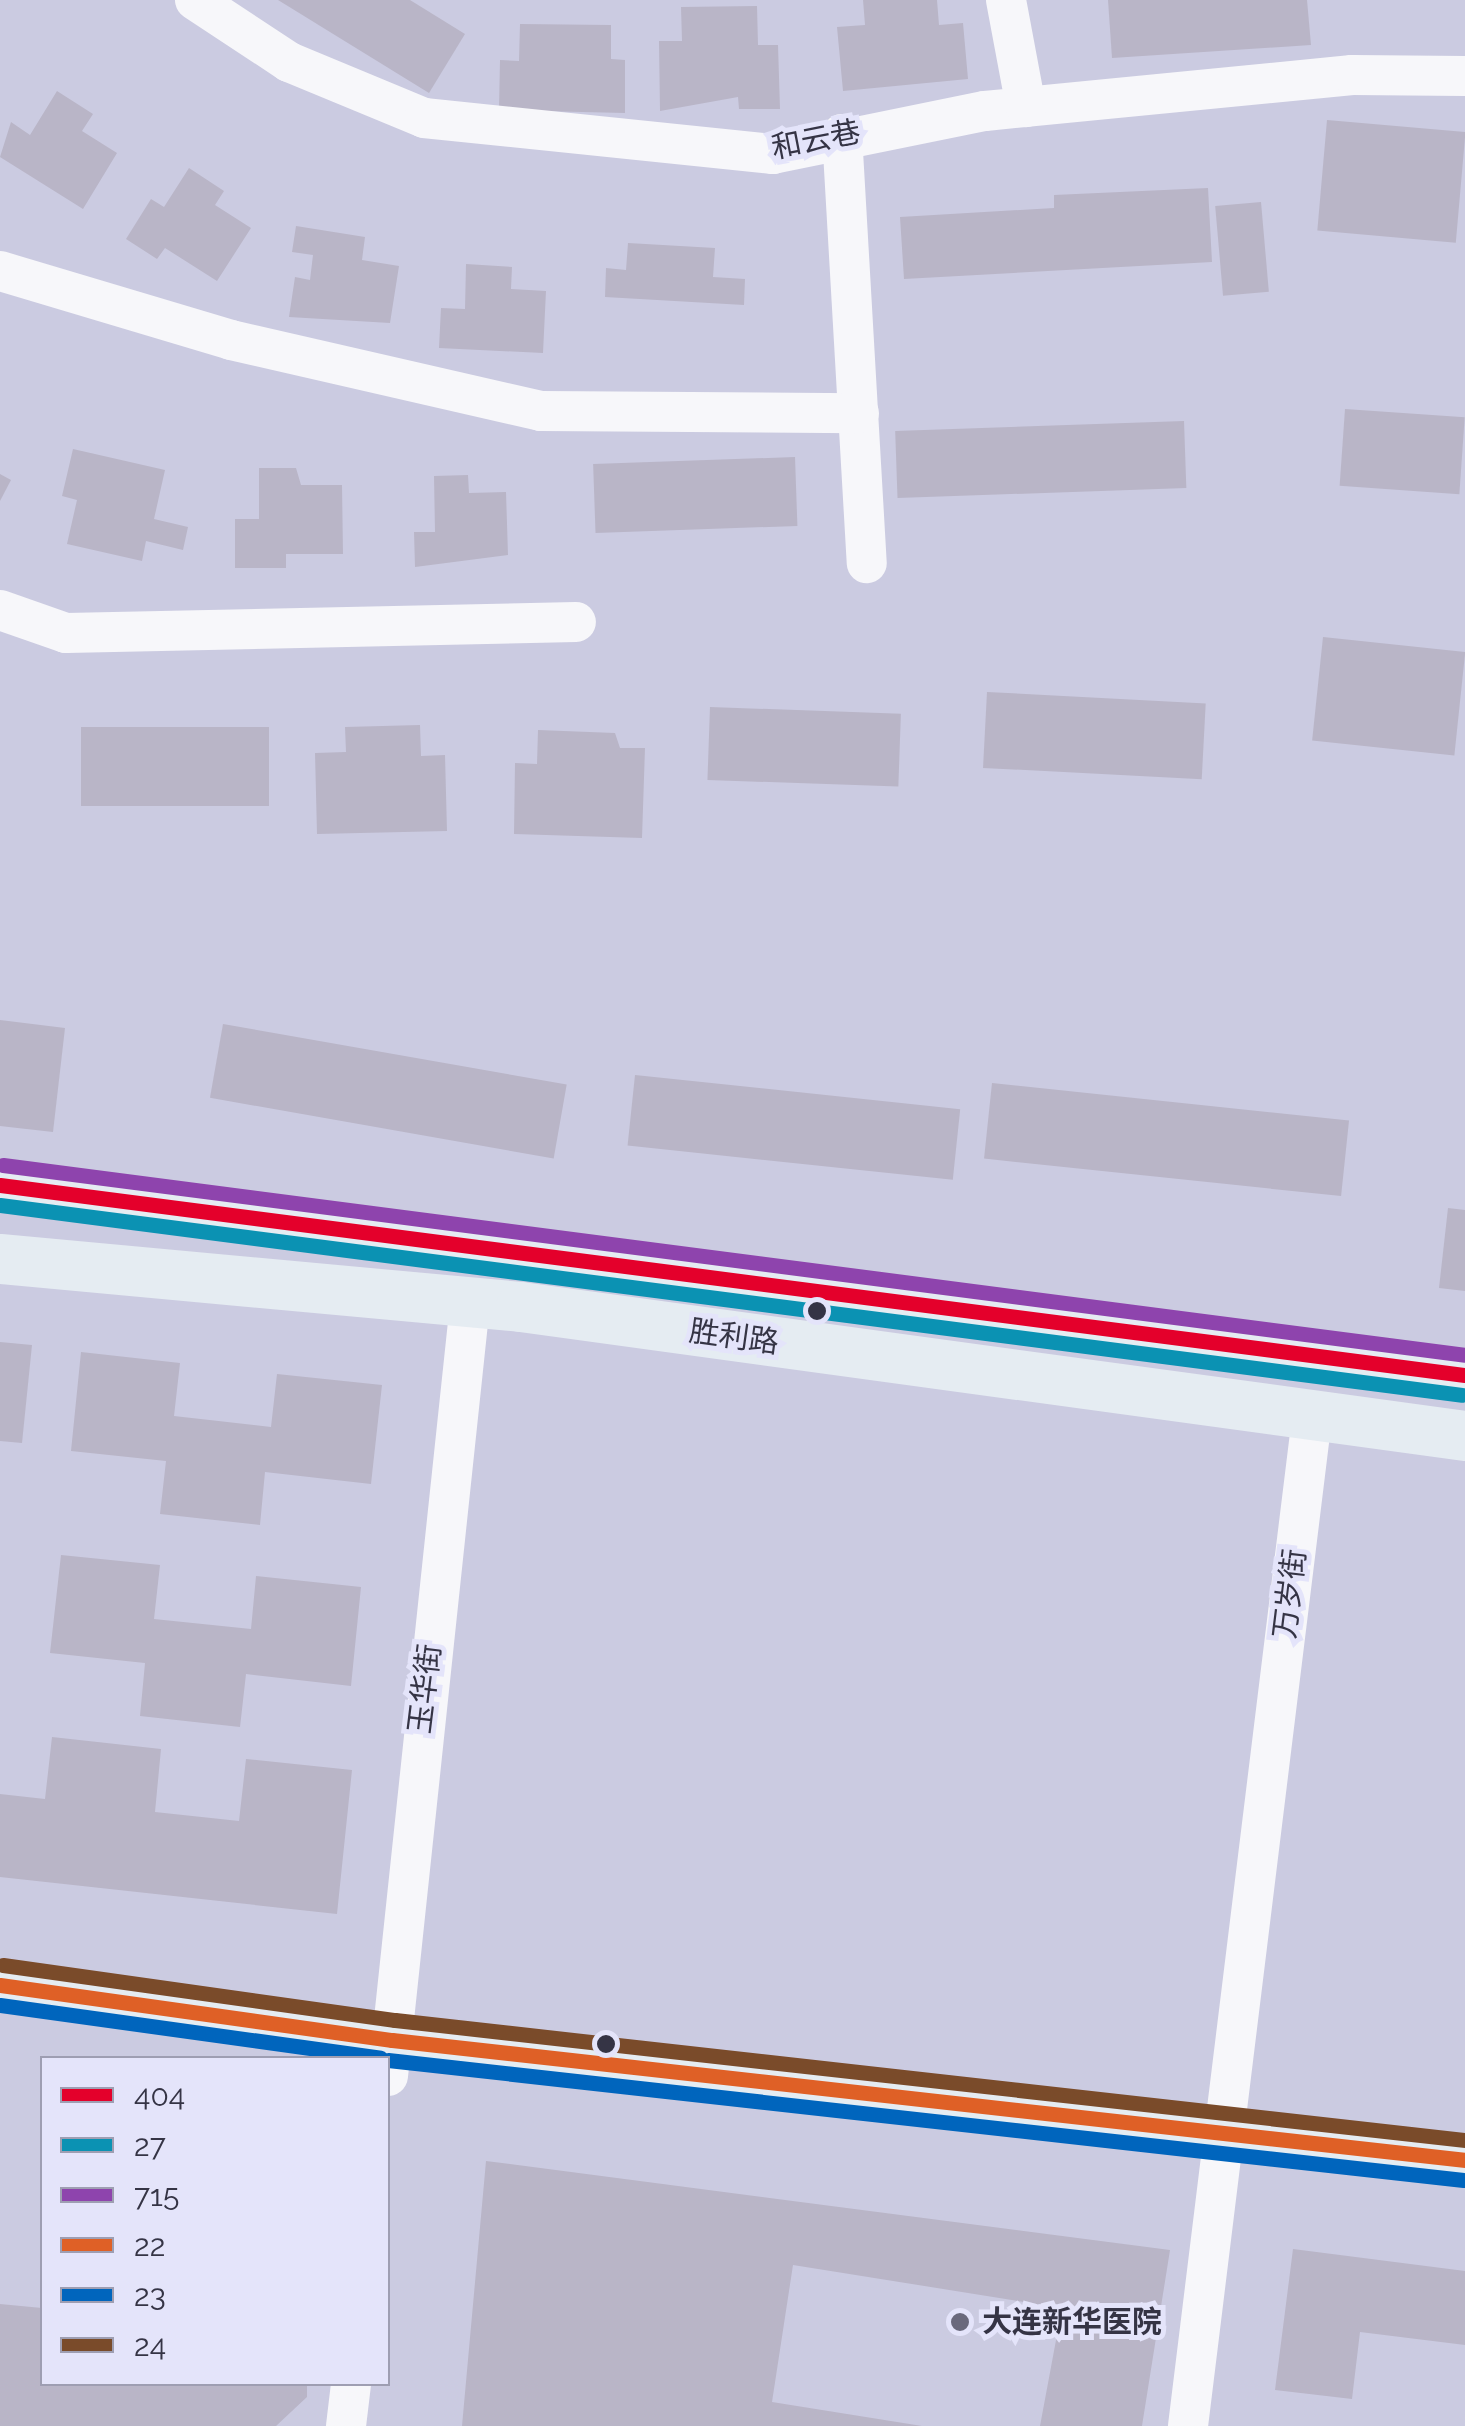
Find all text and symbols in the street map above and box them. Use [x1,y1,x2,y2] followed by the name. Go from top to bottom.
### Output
[768,114,864,166] street label: 和云巷
[807,1301,827,1321] unlabelled marker
[687,1313,781,1361] street label: 胜利路
[1267,1547,1313,1641] street label: 万岁街
[402,1642,448,1736] street label: 玉华街
[596,2034,616,2054] unlabelled marker
[40,2056,390,2386] legend
[134,2078,185,2113] text: 404
[134,2128,166,2163] text: 27
[134,2178,179,2213] text: 715
[134,2228,165,2263] text: 22
[134,2278,166,2313] text: 23
[982,2304,1162,2340] place label: 大连新华医院
[947,2309,973,2335] marker: 大连新华医院
[134,2328,166,2363] text: 24

